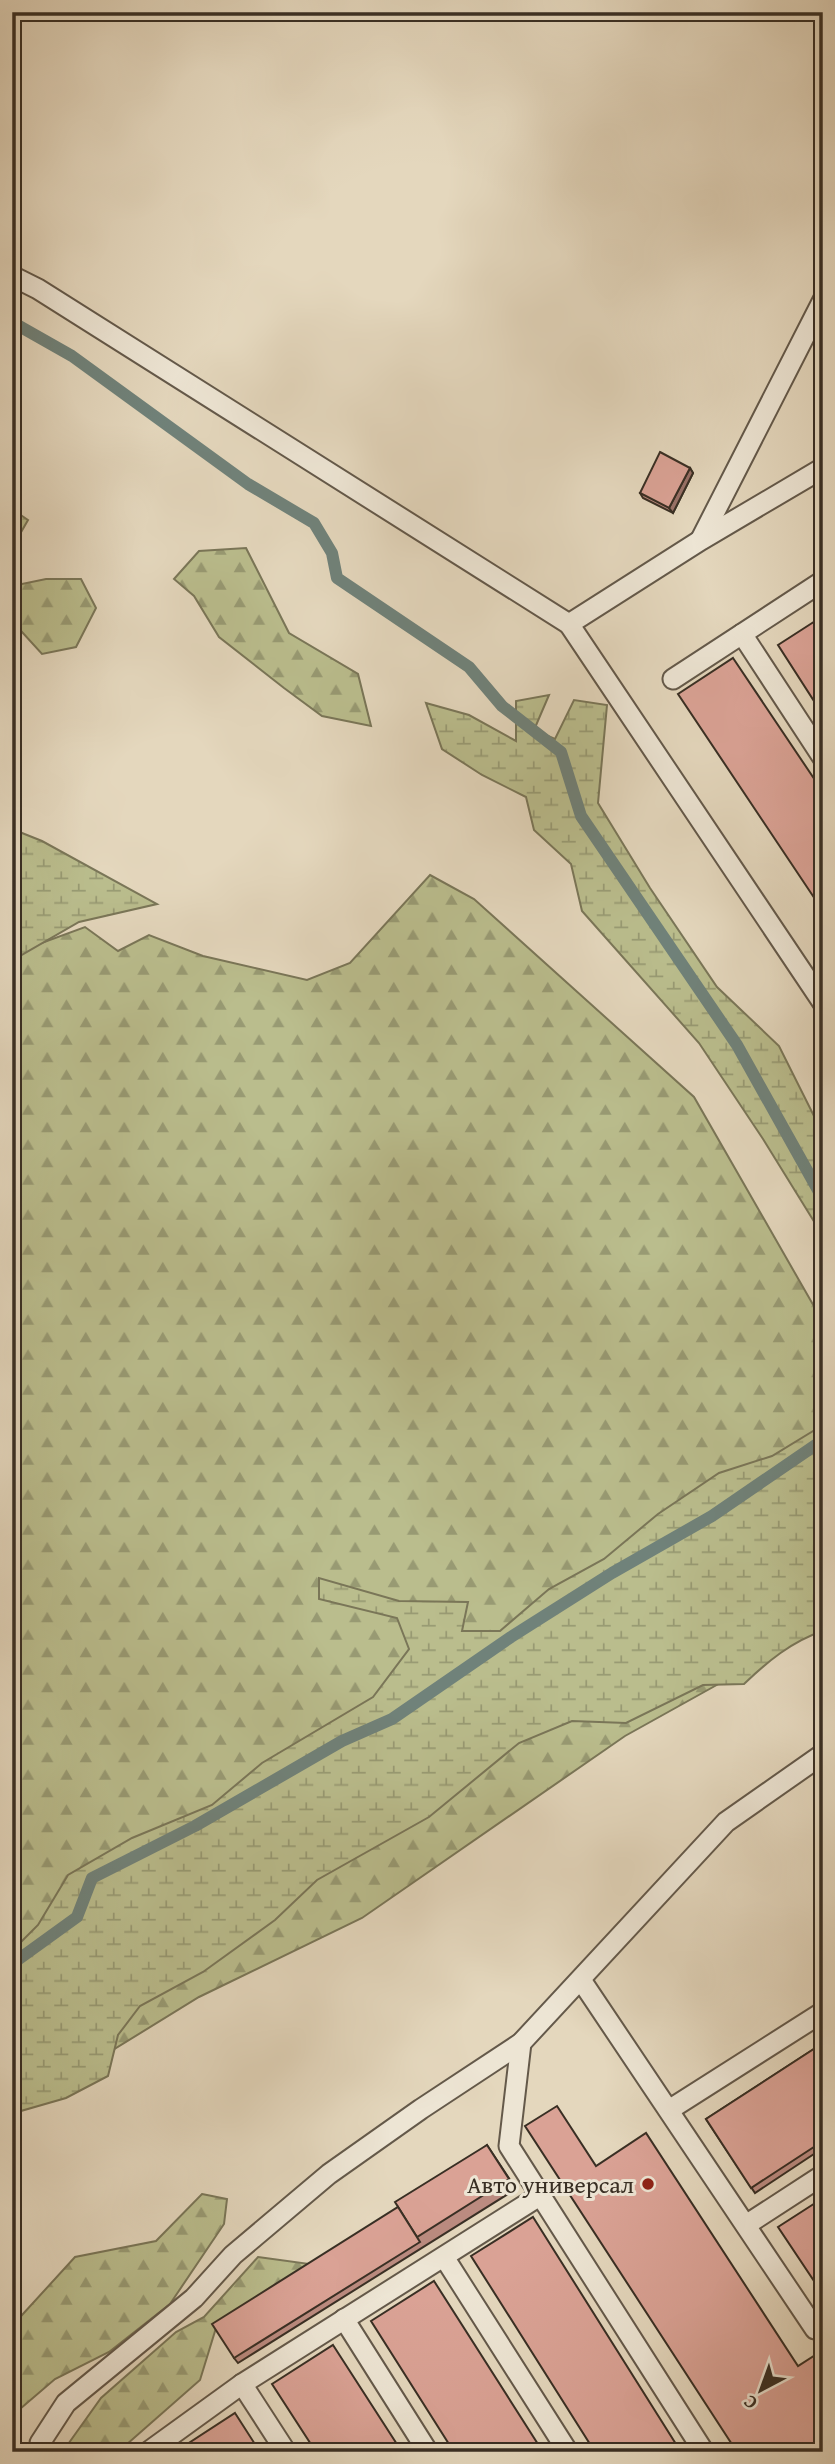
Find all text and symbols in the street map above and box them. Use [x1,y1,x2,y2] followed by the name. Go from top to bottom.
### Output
[467,2167,634,2202] place label: Авто универсал
[640,2176,656,2192] marker: Авто универсал
[726,2356,796,2426] north arrow
[736,2389,763,2417] text: С

